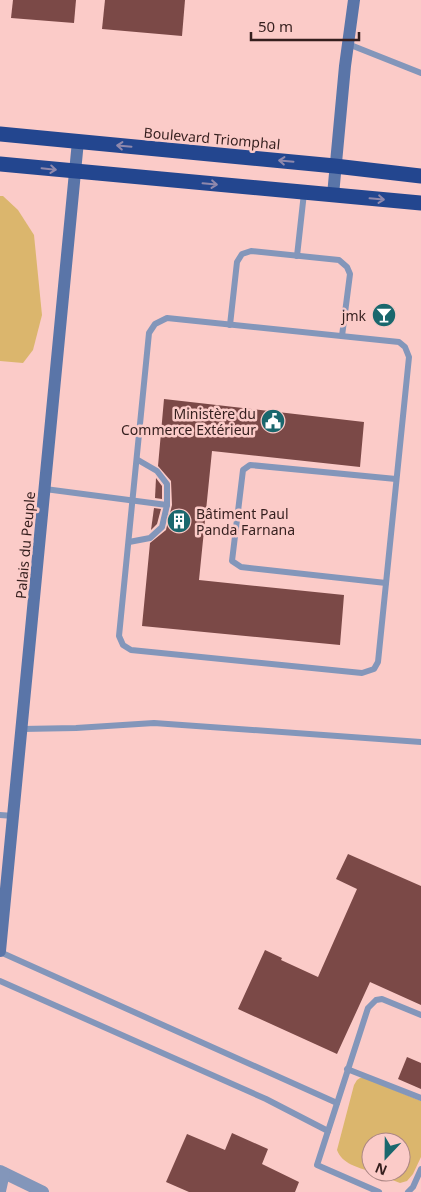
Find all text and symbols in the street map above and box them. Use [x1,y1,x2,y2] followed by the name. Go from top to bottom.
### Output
[251,10,358,42] scale bar
[258,16,293,36] text: 50 m
[143,123,281,153] street label: Boulevard Triomphal
[117,141,133,151] one-way arrow
[278,156,294,166] one-way arrow
[40,164,56,173] one-way arrow
[202,179,218,189] one-way arrow
[368,195,384,204] one-way arrow
[371,302,397,328] bar icon: jmk
[341,306,367,325] place label: jmk
[121,404,256,439] place label: Ministère du Commerce Extérieur
[260,408,286,434] public building icon: Ministère du Commerce Extérieur
[11,490,39,600] street label: Palais du Peuple
[196,504,295,539] place label: Bâtiment Paul Panda Farnana
[166,508,192,534] building icon: Bâtiment Paul Panda Farnana
[361,1132,411,1182] north arrow
[372,1159,390,1180] text: N

